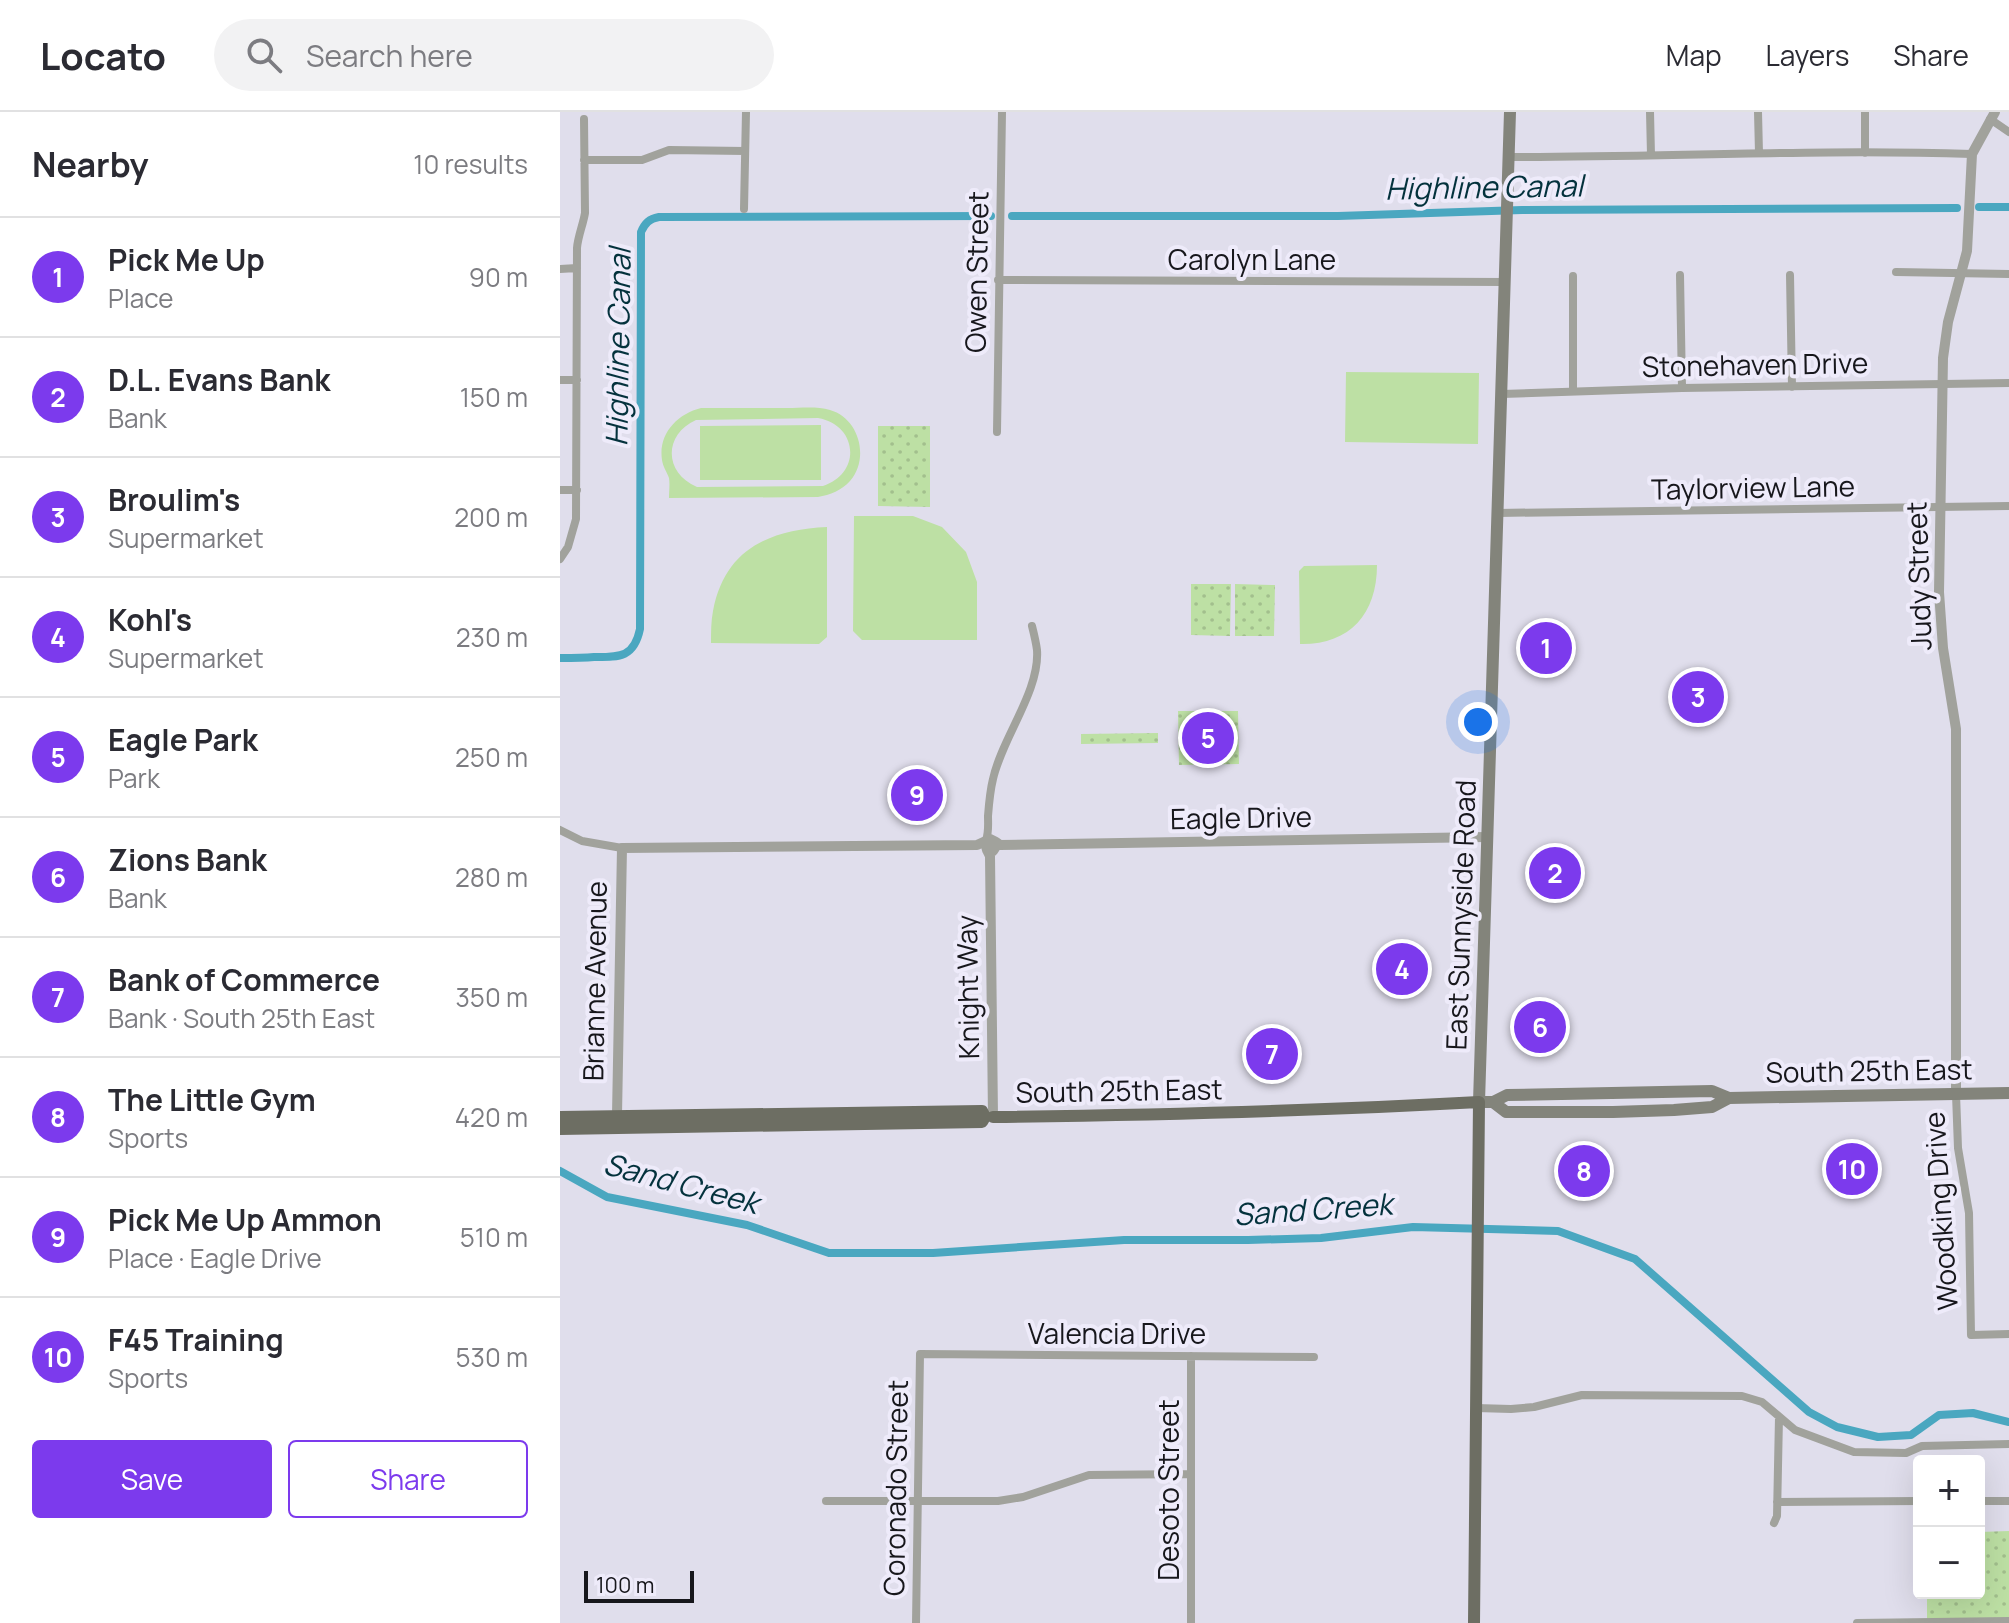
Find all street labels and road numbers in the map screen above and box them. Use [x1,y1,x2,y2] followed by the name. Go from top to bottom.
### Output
[956,191,996,353] street label: Owen Street
[1168,240,1336,278] street label: Carolyn Lane
[1642,343,1868,385] street label: Stonehaven Drive
[1651,466,1855,508] street label: Taylorview Lane
[1896,501,1940,651] street label: Judy Street
[1436,779,1484,1051] street label: East Sunnyside Road
[1170,797,1312,837] street label: Eagle Drive
[573,880,615,1081] street label: Brianne Avenue
[947,914,987,1059] street label: Knight Way
[1765,1049,1973,1091] street label: South 25th East
[1015,1069,1223,1111] street label: South 25th East
[1914,1111,1966,1312] street label: Woodking Drive
[1028,1314,1206,1352] street label: Valencia Drive
[874,1380,916,1596] street label: Coronado Street
[1149,1399,1187,1581] street label: Desoto Street

